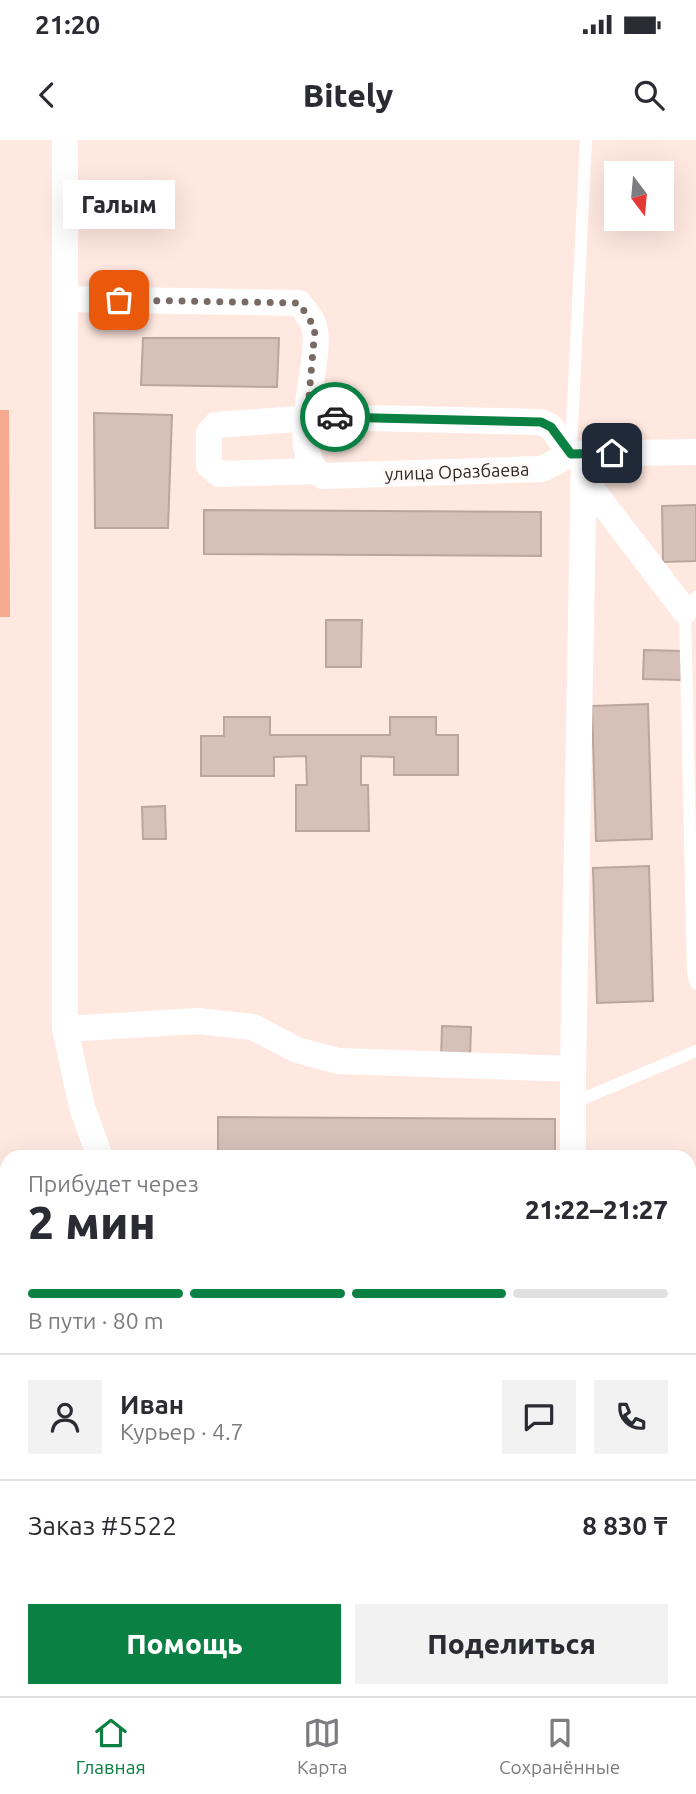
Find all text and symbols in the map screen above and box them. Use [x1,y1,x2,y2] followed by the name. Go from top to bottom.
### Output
[35,10,100,39] text: 21:20
[28,76,66,114] icon: back
[630,76,668,114] icon: search
[303,77,393,113] text: Bitely
[604,161,674,231] north arrow
[604,161,674,231] map controls
[63,181,175,230] callout: Галым
[81,192,157,217] text: Галым
[89,270,149,330] pin
[100,281,138,319] icon: bag
[300,382,370,452] courier
[316,398,354,436] icon: car
[582,423,642,483] pin
[593,434,631,472] icon: home
[384,458,530,484] street label: улица Оразбаева
[28,1171,199,1196] text: Прибудет через
[525,1195,668,1224] text: 21:22–21:27
[28,1196,156,1248] text: 2 мин
[28,1308,164,1333] text: В пути · 80 m
[28,1380,102,1454] button: person
[502,1380,576,1454] button: chat
[594,1380,668,1454] button: phone
[120,1390,184,1419] text: Иван
[120,1419,244,1444] text: Курьер · 4.7
[28,1511,177,1540] text: Заказ #5522
[582,1511,668,1540] text: 8 830 ₸
[28,1604,341,1684] button: Помощь
[355,1604,668,1684] button: Поделиться
[76,1714,146,1778] tab: Главная
[297,1714,348,1778] tab: Карта
[499,1714,620,1778] tab: Сохранённые

